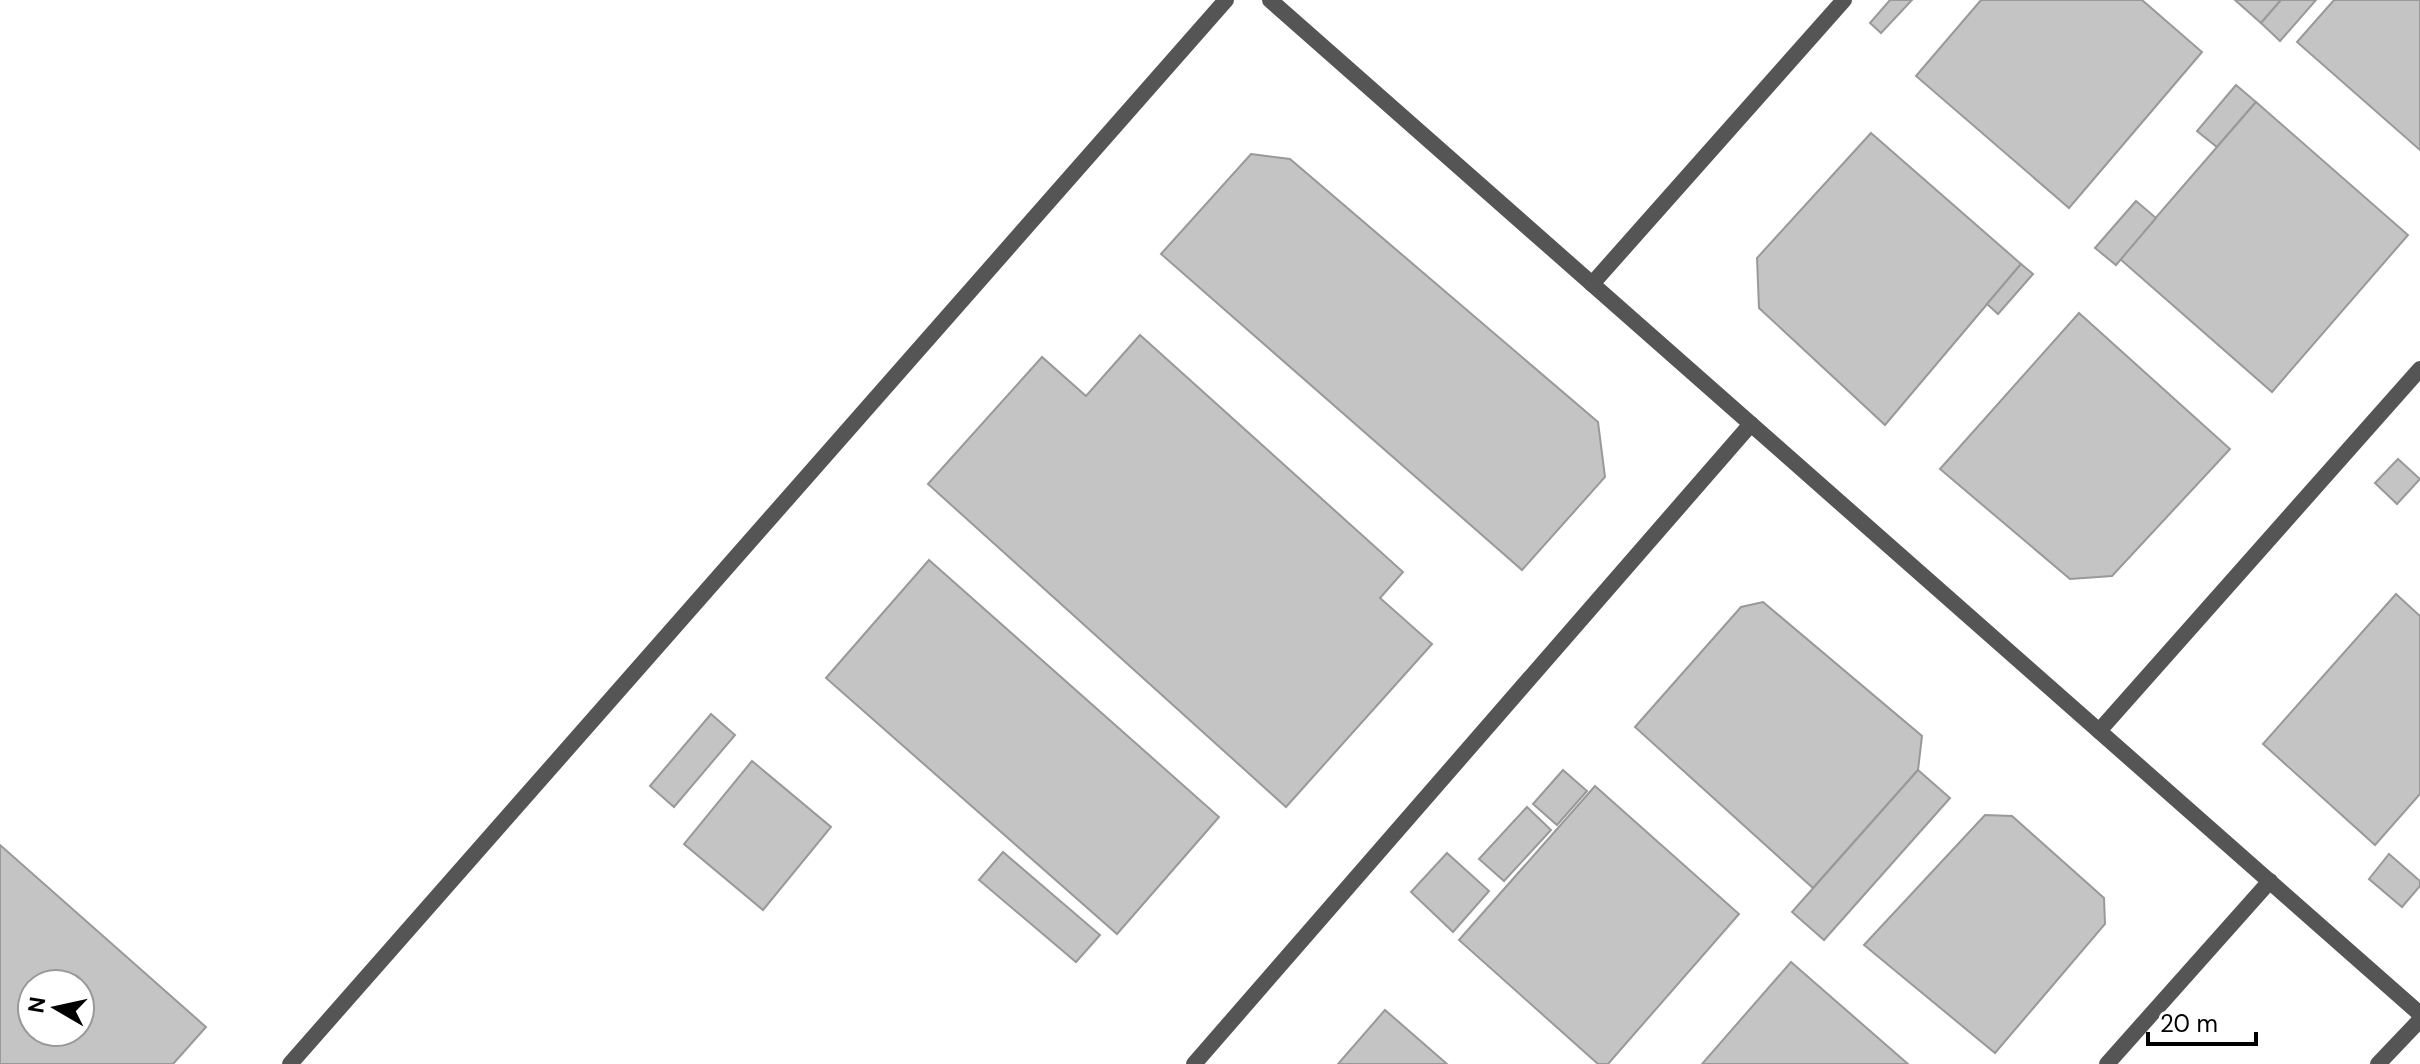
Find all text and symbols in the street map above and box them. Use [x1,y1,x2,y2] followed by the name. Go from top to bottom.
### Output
[16,968,96,1048] north arrow
[21,995,52,1015] text: N
[2148,996,2256,1046] scale bar
[2160,1008,2218,1039] text: 20 m

